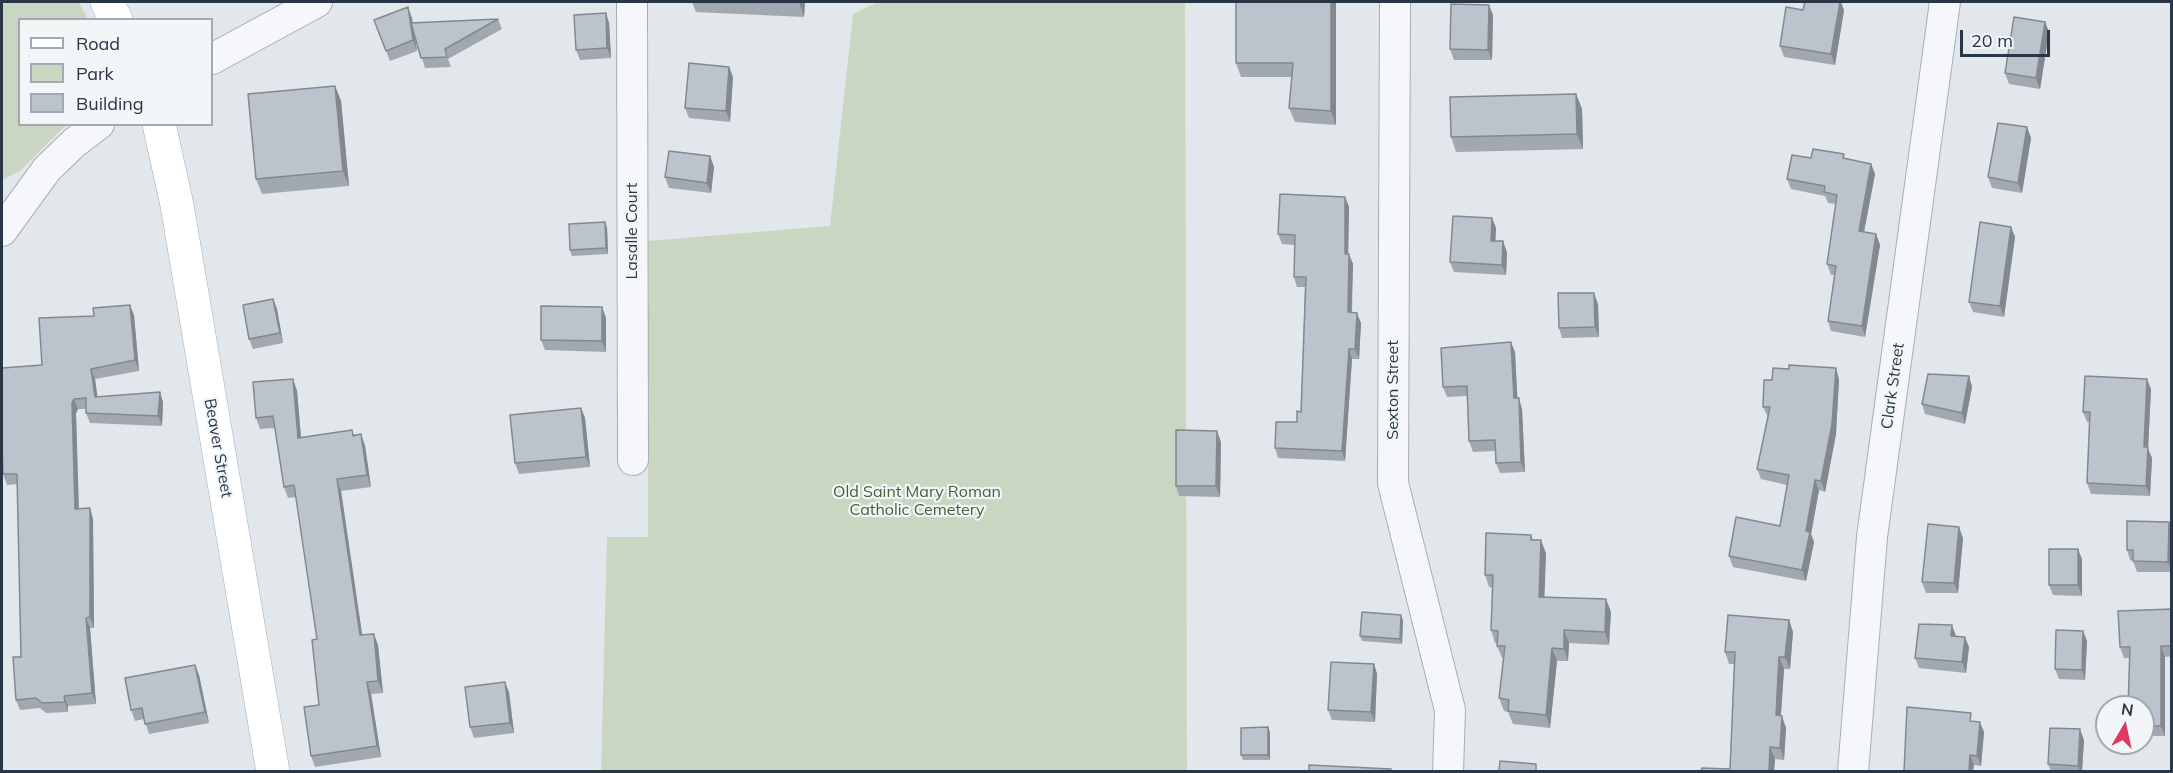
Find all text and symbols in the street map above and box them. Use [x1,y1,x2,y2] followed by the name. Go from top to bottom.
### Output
[18,18,213,126] legend
[1963,18,2053,56] scale bar
[1971,29,2013,52] text: 20 m
[76,32,120,55] text: Road
[76,62,114,85] text: Park
[76,92,144,115] text: Building
[622,183,642,279] street label: Lasalle Court
[1383,340,1403,440] street label: Sexton Street
[1877,342,1909,430] street label: Clark Street
[200,397,236,499] street label: Beaver Street
[833,482,1001,520] park label: Old Saint Mary Roman Catholic Cemetery
[2095,695,2155,755] north arrow
[2120,698,2135,720] text: N

